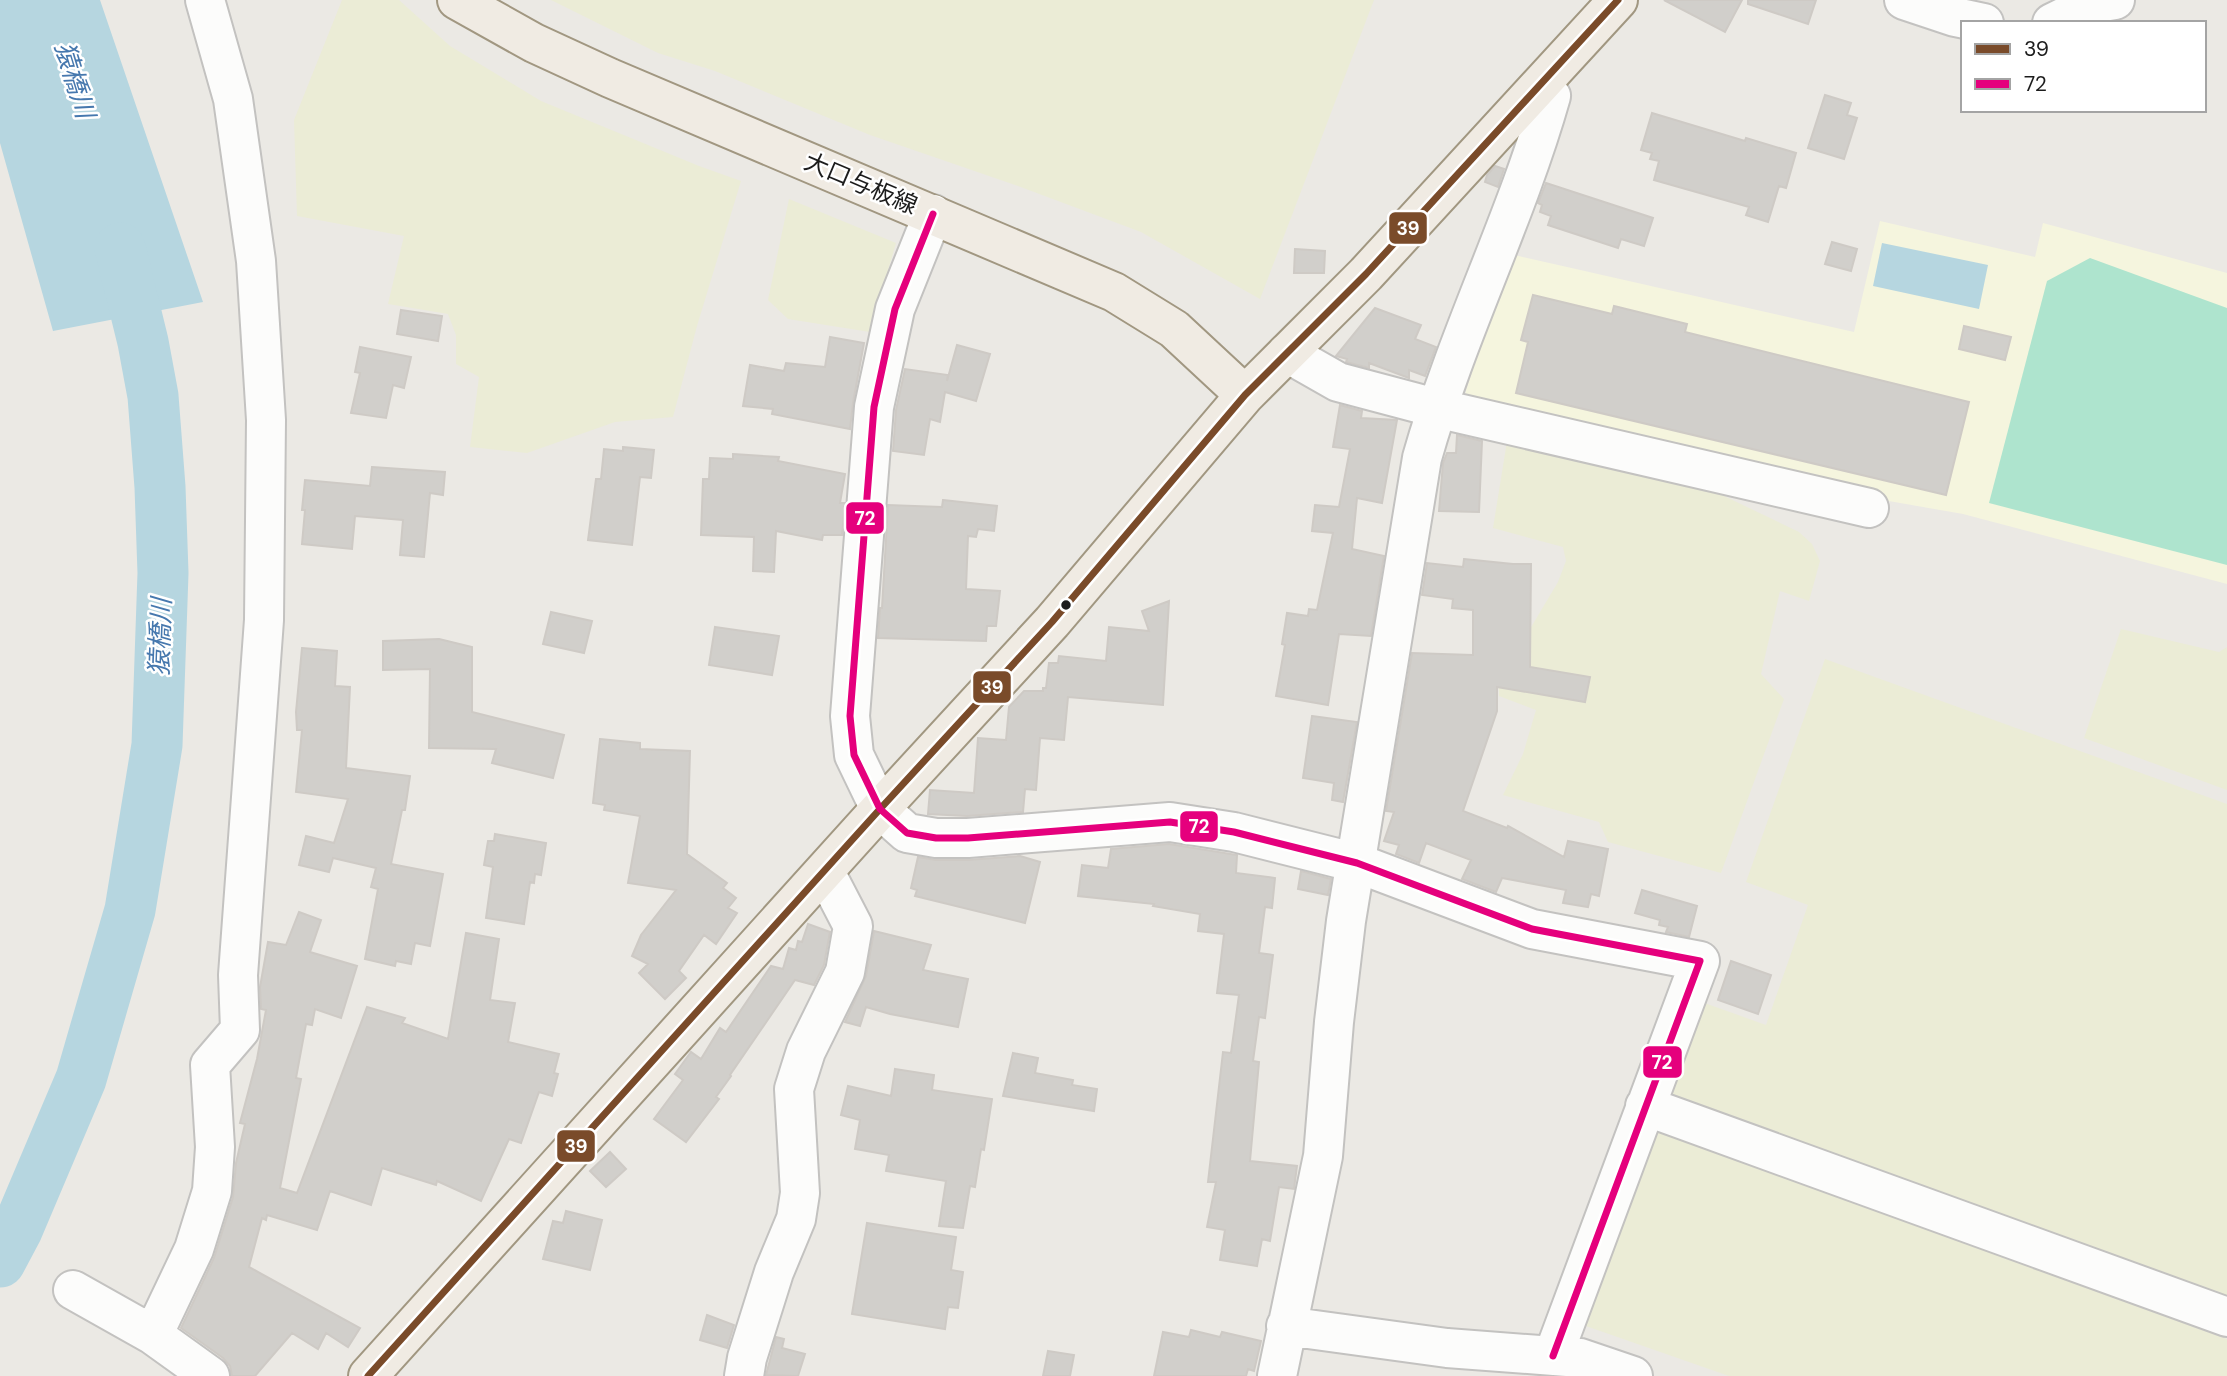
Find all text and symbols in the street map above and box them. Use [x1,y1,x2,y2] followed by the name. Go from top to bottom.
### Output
[1961,21,2206,112] legend
[2024,35,2049,63] text: 39
[47,38,104,125] water label: 猿橋川
[2024,70,2047,98] text: 72
[800,145,922,221] street label: 大口与板線
[1388,211,1428,245] line badge: 39
[1396,216,1420,241] text: 39
[845,501,885,535] line badge: 72
[855,506,876,531] text: 72
[142,594,178,677] water label: 猿橋川
[1059,598,1073,612] unlabelled marker
[972,670,1012,704] line badge: 39
[980,675,1004,700] text: 39
[1179,810,1219,843] line badge: 72
[1189,814,1210,839] text: 72
[1642,1045,1683,1079] line badge: 72
[1652,1050,1673,1075] text: 72
[556,1129,596,1163] line badge: 39
[564,1134,588,1159] text: 39

